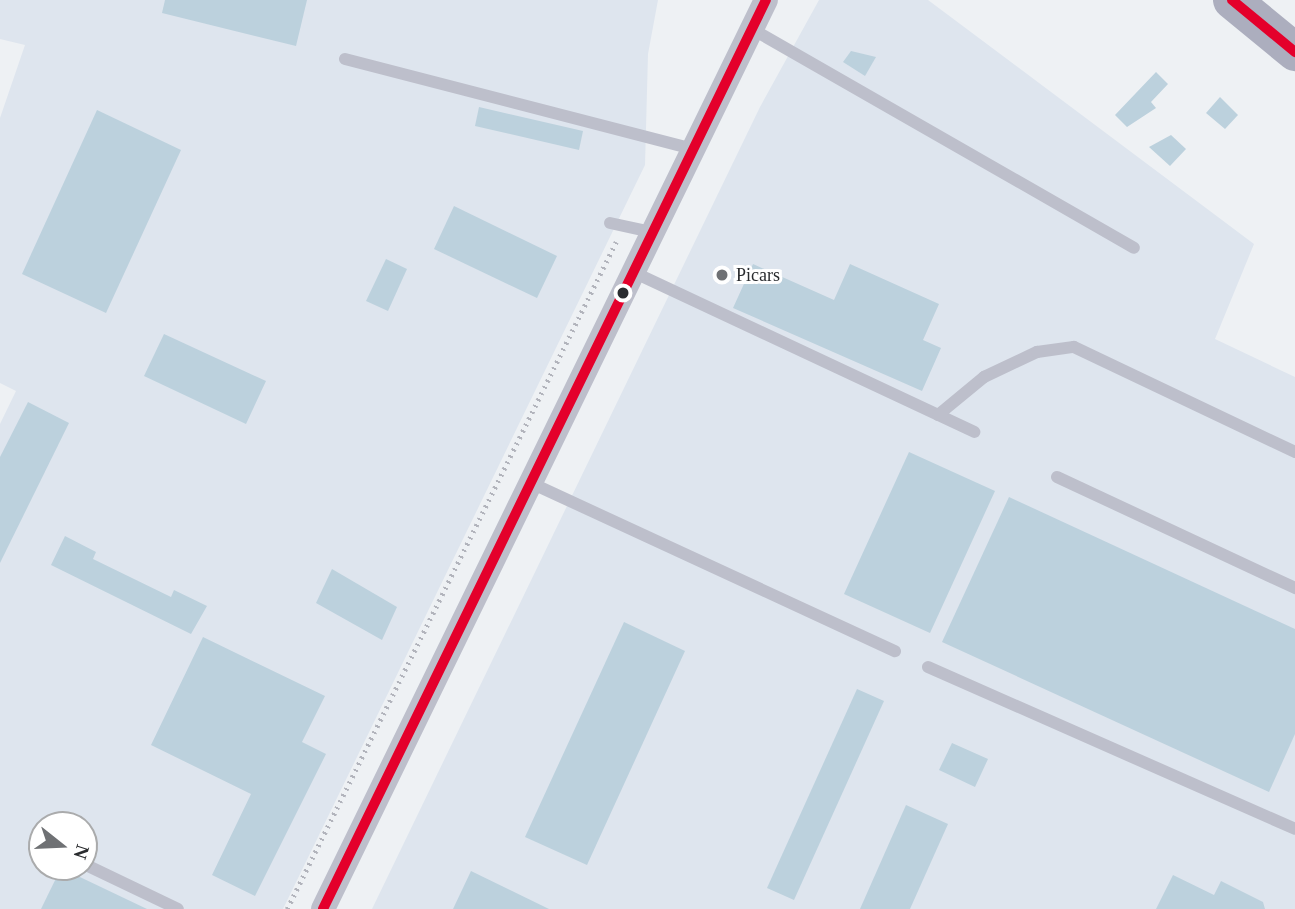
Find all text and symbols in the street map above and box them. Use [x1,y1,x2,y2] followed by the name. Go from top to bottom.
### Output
[736,264,780,286] place label: Picars
[714,267,730,283] marker: Picars
[616,286,630,300] unlabelled marker
[28,811,98,881] north arrow
[69,842,94,862] text: N

